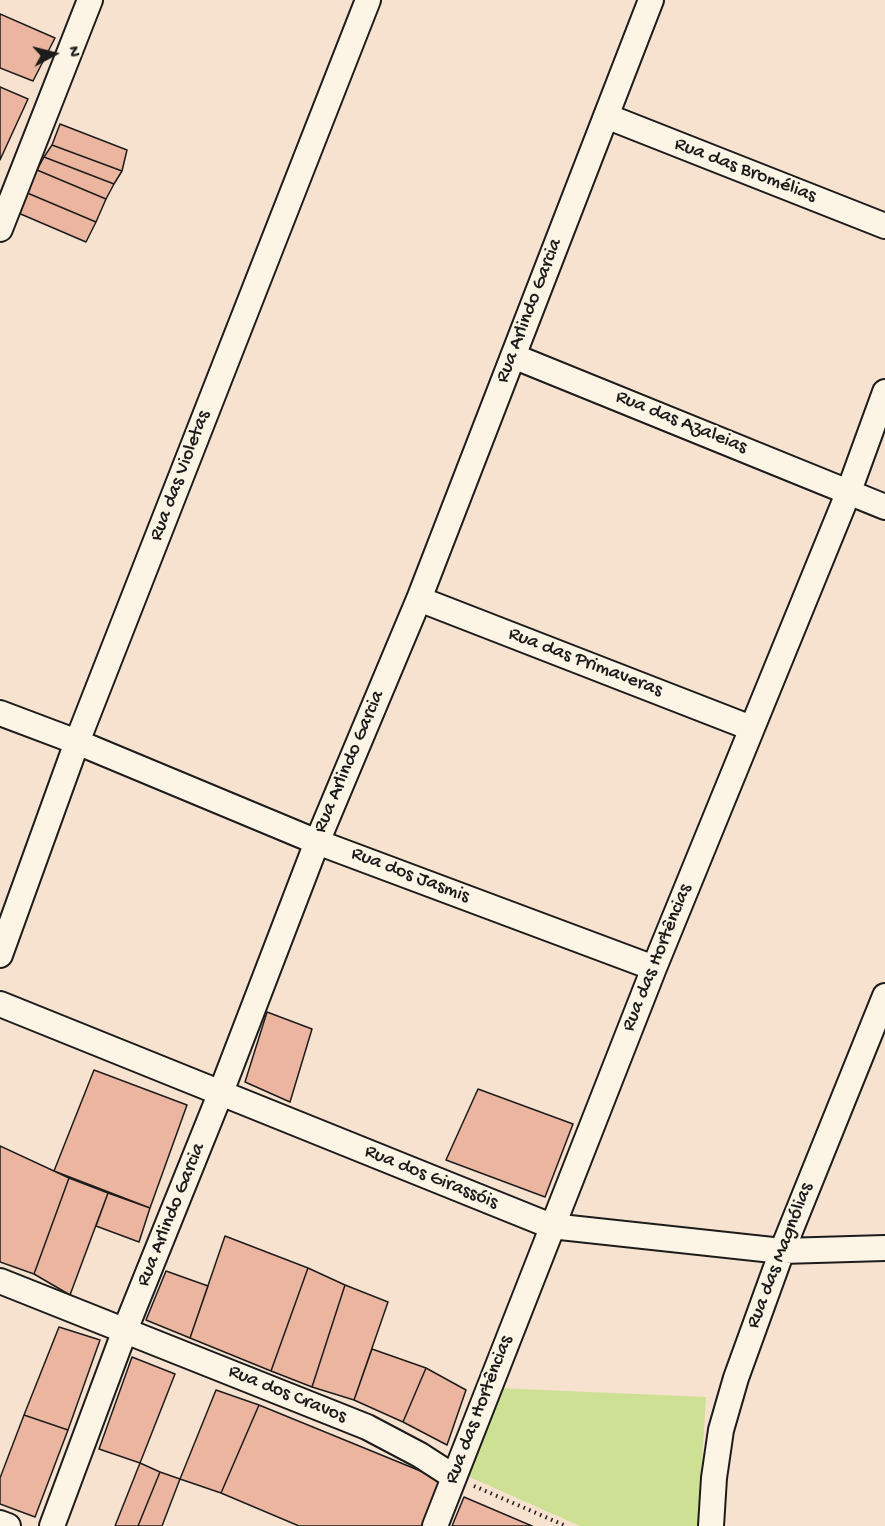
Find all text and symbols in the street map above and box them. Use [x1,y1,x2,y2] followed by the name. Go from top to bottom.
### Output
[24,24,84,84] north arrow
[62,45,82,58] text: N
[671,133,819,209] street label: Rua das Bromélias
[491,235,569,387] street label: Rua Arlindo Garcia
[612,386,750,460] street label: Rua das Azaleias
[145,407,217,545] street label: Rua das Violetas
[505,623,665,703] street label: Rua das Primaveras
[309,687,391,837] street label: Rua Arlindo Garcia
[347,842,473,910] street label: Rua dos Jasmis
[617,881,699,1035] street label: Rua das Hortências
[132,1140,212,1290] street label: Rua Arlindo Garcia
[361,1140,501,1216] street label: Rua dos Girassóis
[742,1180,820,1332] street label: Rua das Magnólias
[441,1332,519,1488] street label: Rua das Hortências
[224,1360,350,1430] street label: Rua dos Cravos

